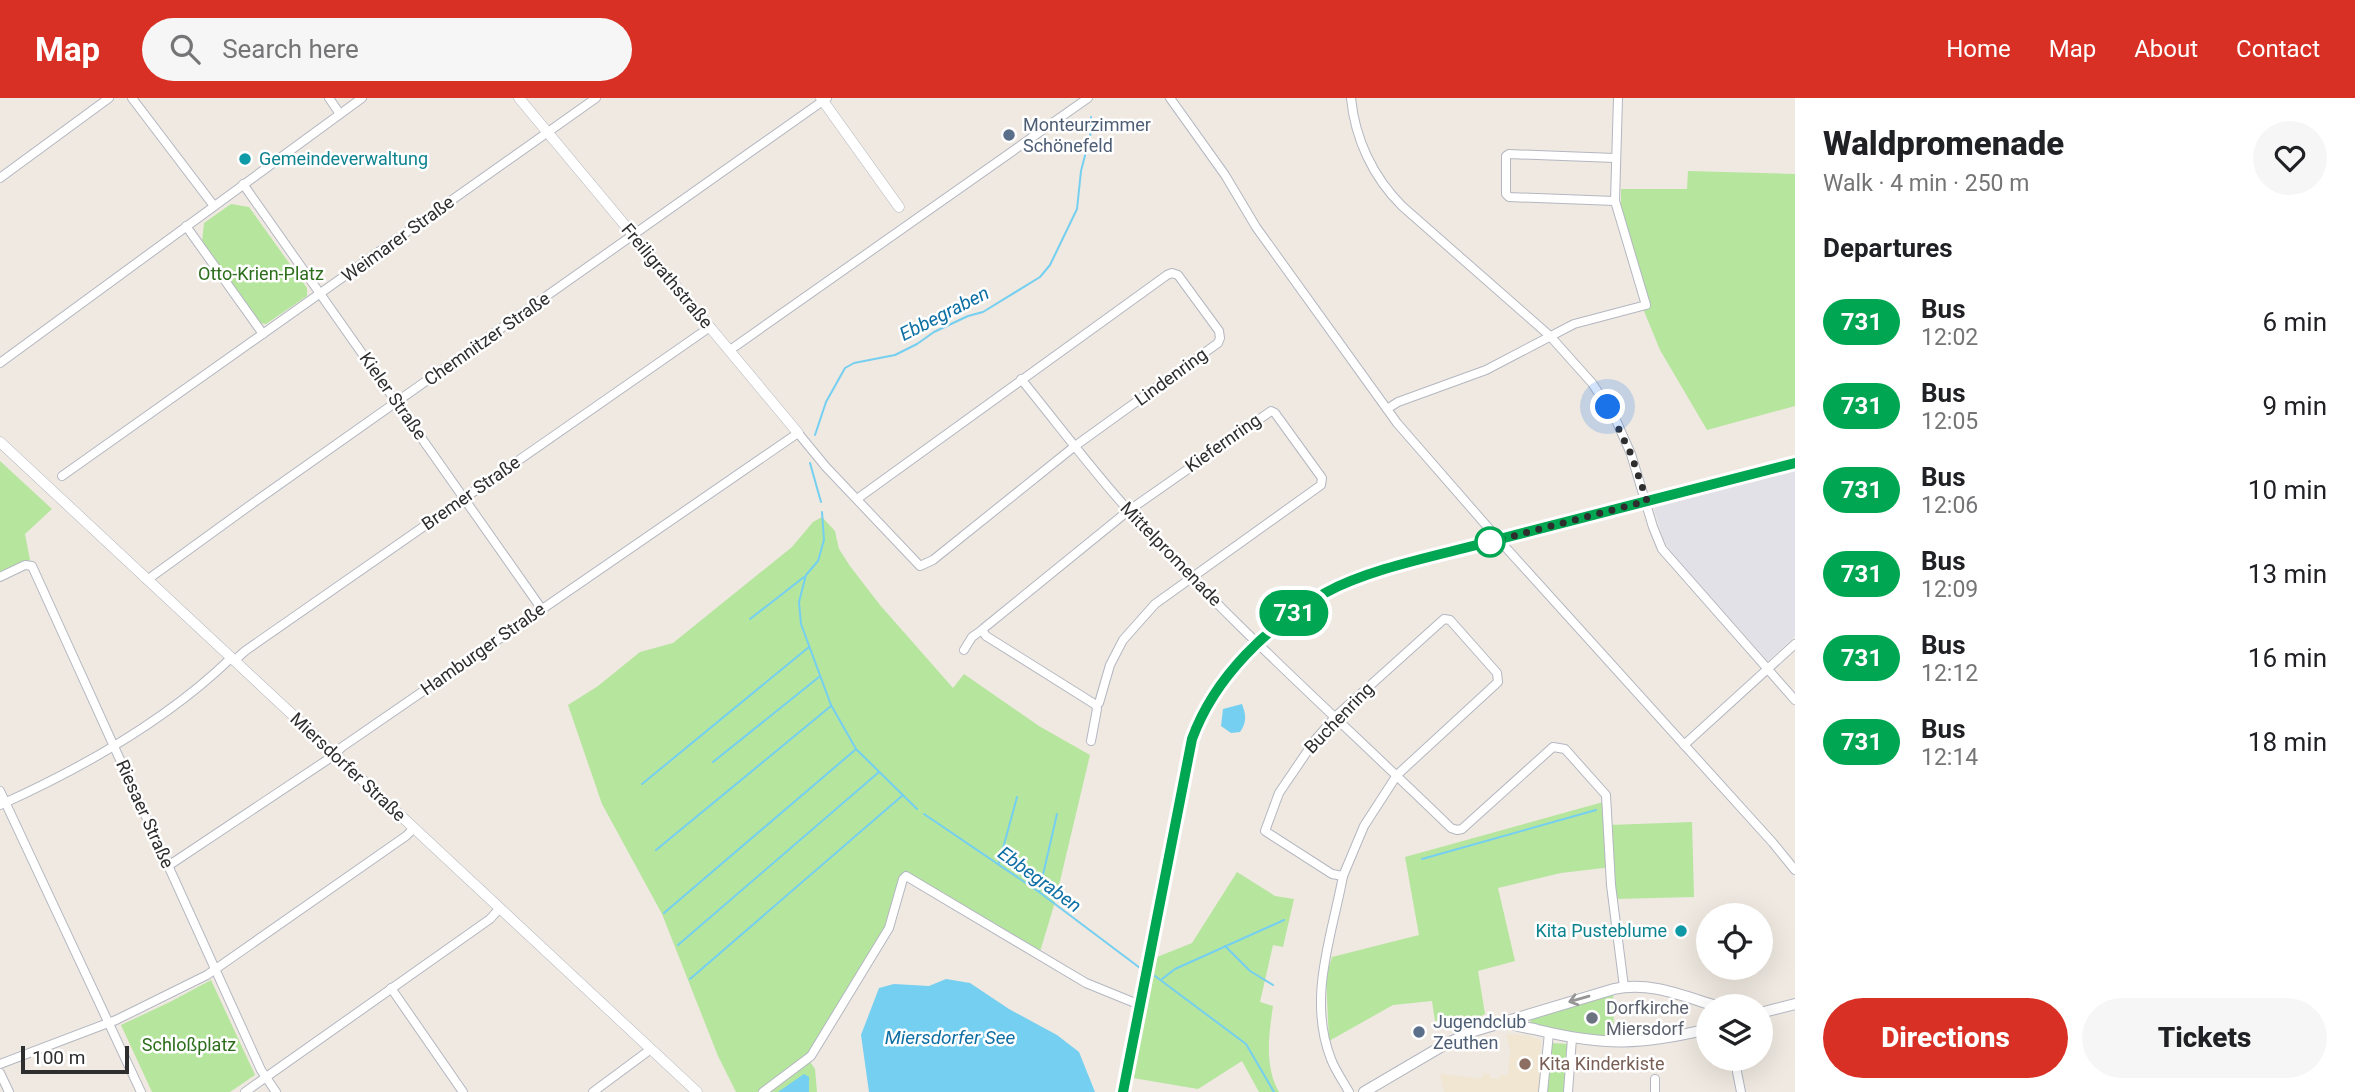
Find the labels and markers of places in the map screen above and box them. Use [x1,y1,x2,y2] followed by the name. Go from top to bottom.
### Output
[1023,114,1151,156] place label: Monteurzimmer Schönefeld
[1001,127,1017,143] marker: Monteurzimmer Schönefeld
[259,148,428,169] place label: Gemeindeverwaltung
[237,151,253,167] marker: Gemeindeverwaltung
[1475,527,1505,557] unlabelled marker
[1535,920,1667,941] place label: Kita Pusteblume
[1673,923,1689,939] marker: Kita Pusteblume
[1606,997,1689,1039] place label: Dorfkirche Miersdorf
[1584,1010,1600,1026] marker: Dorfkirche Miersdorf
[1433,1011,1526,1053] place label: Jugendclub Zeuthen
[1411,1024,1427,1040] marker: Jugendclub Zeuthen
[1539,1053,1664,1074] place label: Kita Kinderkiste
[1517,1056,1533,1072] marker: Kita Kinderkiste

